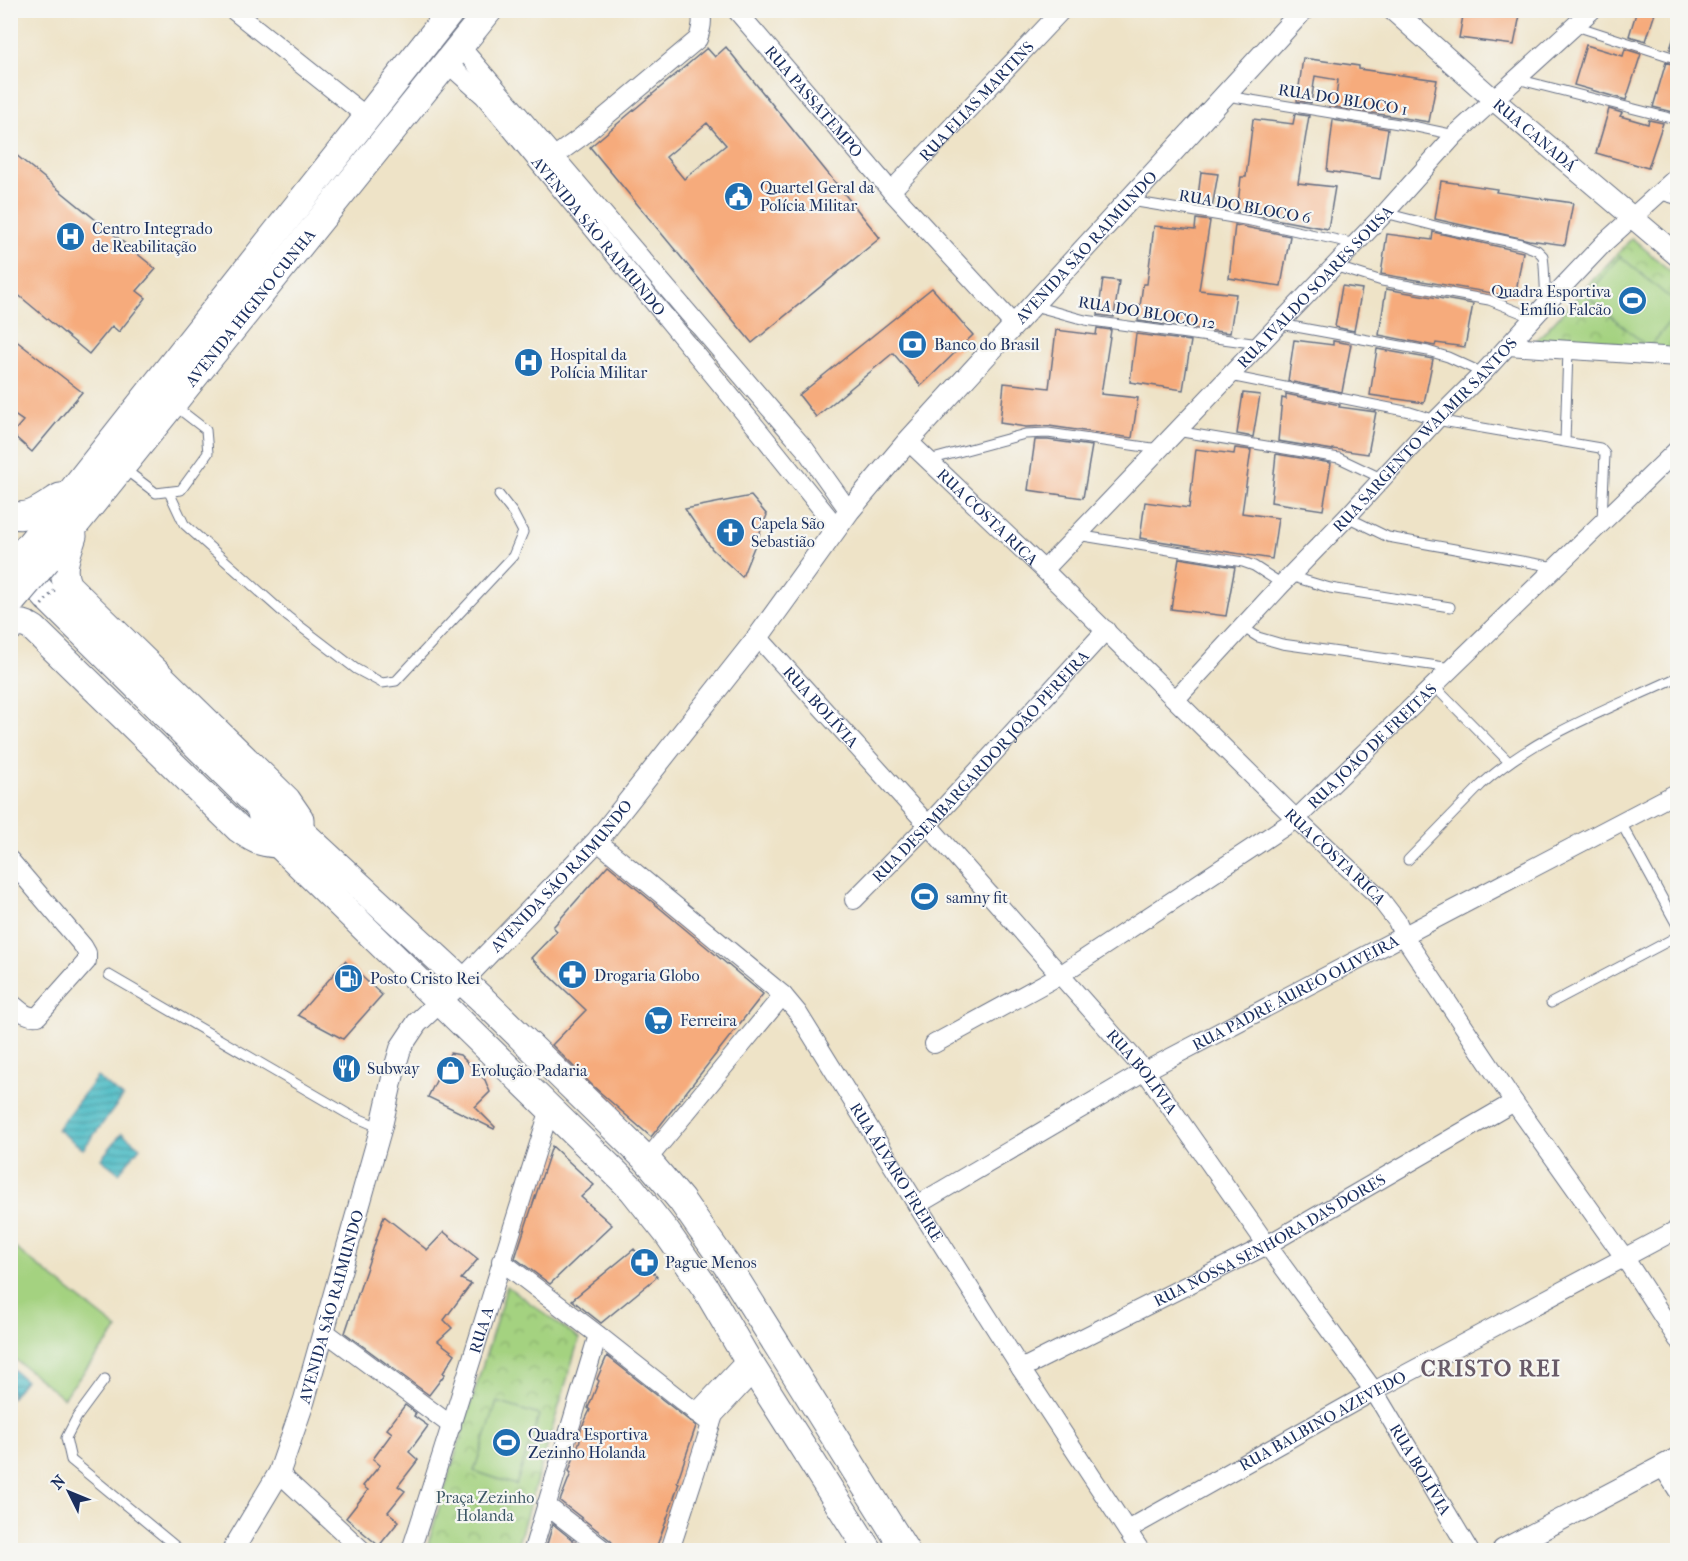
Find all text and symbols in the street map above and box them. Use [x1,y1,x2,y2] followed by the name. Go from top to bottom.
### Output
[915,37,1038,165] street label: RUA ELIAS MARTINS
[761,42,867,161] street label: RUA PASSATEMPO
[1277,80,1409,119] street label: RUA DO BLOCO 1
[1489,95,1581,176] street label: RUA CANADÁ
[527,152,669,320] street label: AVENIDA SÃO RAIMUNDO
[1011,167,1161,328] street label: AVENIDA SÃO RAIMUNDO
[760,178,875,215] place label: Quartel Geral da Polícia Militar
[723,180,755,212] public building icon: Quartel Geral da Polícia Militar
[1177,186,1313,228] street label: RUA DO BLOCO 6
[1233,201,1398,372] street label: RUA IVALDO SOARES SOUSA
[92,219,213,256] place label: Centro Integrado de Reabilitação
[55,221,87,253] hospital icon: Centro Integrado de Reabilitação
[181,225,320,391] street label: AVENIDA HIGINO CUNHA
[1491,282,1612,319] place label: Quadra Esportiva Emílio Falcão
[1616,284,1648,316] sports icon: Quadra Esportiva Emílio Falcão
[1077,292,1217,333] street label: RUA DO BLOCO 12
[897,328,929,360] bank icon: Banco do Brasil
[1329,333,1521,536] street label: RUA SARGENTO WALMIR SANTOS
[934,335,1040,354] place label: Banco do Brasil
[550,345,647,382] place label: Hospital da Polícia Militar
[513,347,545,379] hospital icon: Hospital da Polícia Militar
[933,465,1042,570] street label: RUA COSTA RICA
[751,514,825,551] place label: Capela São Sebastião
[714,516,746,548] church icon: Capela São Sebastião
[868,646,1093,886] street label: RUA DESEMBARGARDOR JOÃO PEREIRA
[779,662,863,752] street label: RUA BOLÍVIA
[1304,679,1440,813] street label: RUA JOÃO DE FREITAS
[486,796,636,957] street label: AVENIDA SÃO RAIMUNDO
[1281,804,1390,909] street label: RUA COSTA RICA
[909,881,941,913] sports icon: samny fit
[946,888,1008,907] place label: samny fit
[1189,931,1402,1055] street label: RUA PADRE ÁUREO OLIVEIRA
[557,959,589,991] pharmacy icon: Drogaria Globo
[333,962,365,994] fuel station icon: Posto Cristo Rei
[594,966,700,985] place label: Drogaria Globo
[370,969,480,988] place label: Posto Cristo Rei
[643,1004,675,1036] supermarket icon: Ferreira
[680,1011,737,1030] place label: Ferreira
[1102,1025,1181,1118] street label: RUA BOLÍVIA
[330,1052,362,1084] restaurant icon: Subway
[434,1054,466,1086] shop icon: Evolução Padaria
[367,1059,420,1078] place label: Subway
[471,1061,588,1080] place label: Evolução Padaria
[846,1099,947,1246] street label: RUA ÁLVARO FREIRE
[1150,1170,1389,1311] street label: RUA NOSSA SENHORA DAS DORES
[295,1208,367,1407] street label: AVENIDA SÃO RAIMUNDO
[628,1246,660,1278] pharmacy icon: Pague Menos
[665,1253,757,1272] place label: Pague Menos
[465,1304,498,1356] street label: RUA A
[1421,1356,1561,1382] district label: CRISTO REI
[1236,1367,1409,1475] street label: RUA BALBINO AZEVEDO
[1386,1420,1455,1519] street label: RUA BOLÍVIA
[528,1425,648,1462] place label: Quadra Esportiva Zezinho Holanda
[491,1427,523,1459] sports icon: Quadra Esportiva Zezinho Holanda
[39,1462,99,1522] north arrow
[47,1471,70,1493] text: N
[436,1488,534,1525] park label: Praça Zezinho Holanda

